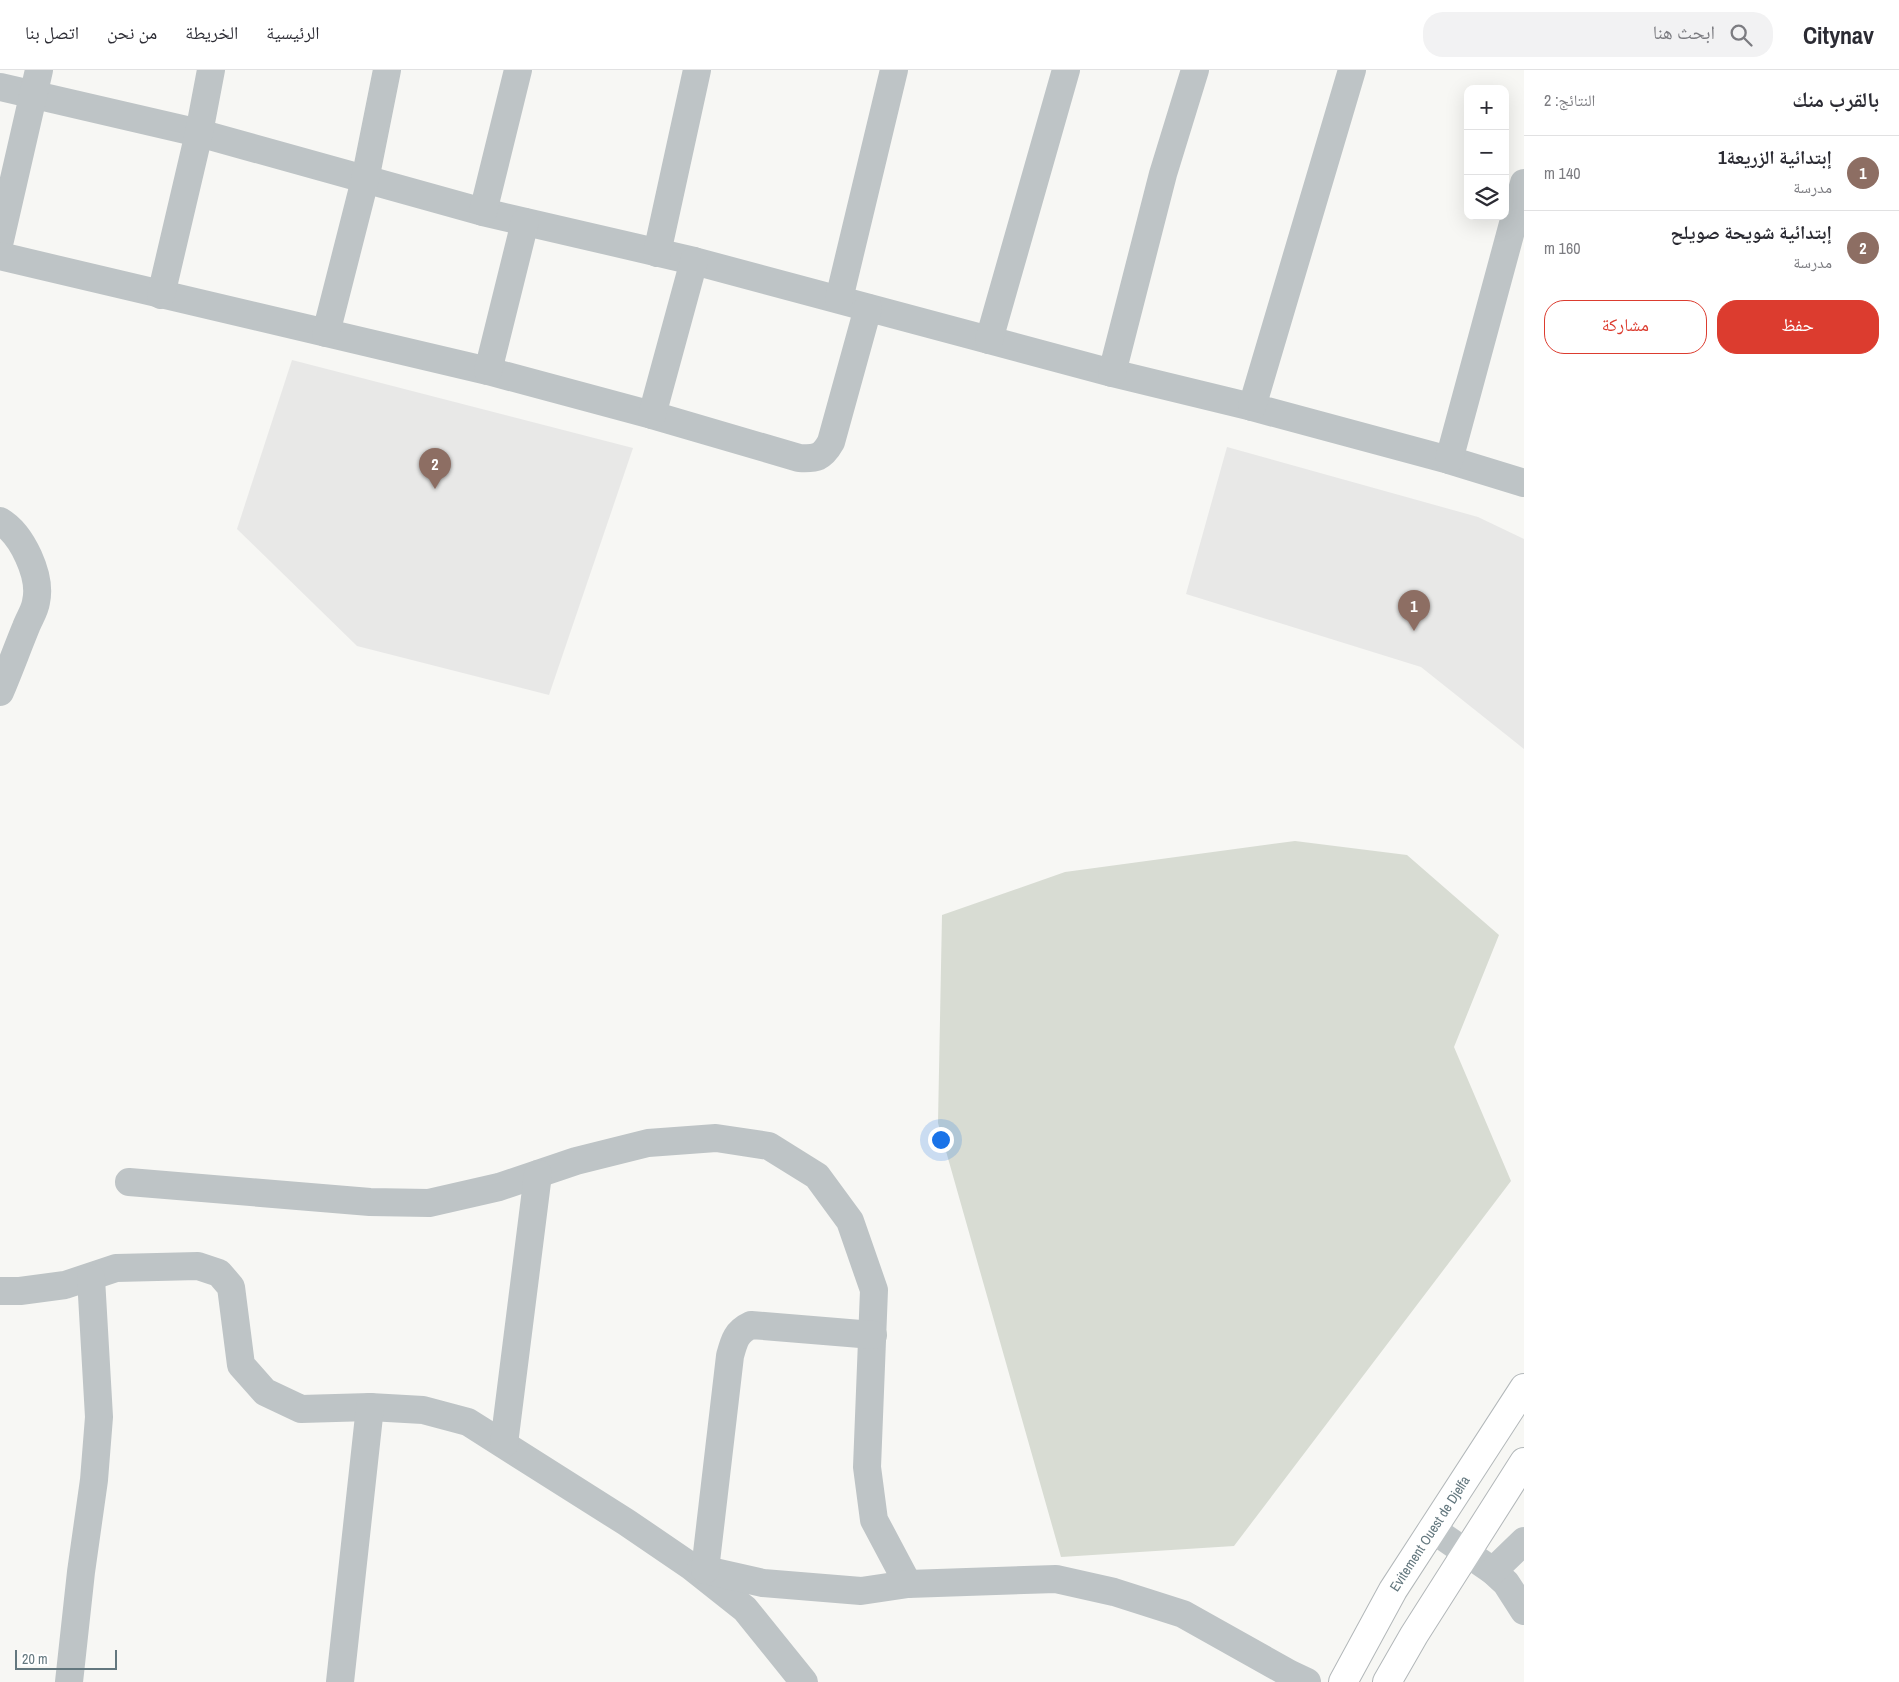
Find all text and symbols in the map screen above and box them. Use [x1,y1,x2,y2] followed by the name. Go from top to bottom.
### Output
[1423,12,1773,57] search box
[1653,19,1715,45] text: ابحث هنا
[1803,19,1874,51] text: Citynav
[25,20,79,45] text: اتصل بنا
[107,20,157,45] text: من نحن
[185,20,238,45] text: الخريطة
[266,20,320,45] text: الرئيسية
[1727,21,1755,49] icon: search
[1464,85,1509,220] map controls
[1464,85,1509,130] button: +
[1792,85,1879,114] text: بالقرب منك
[1544,89,1595,111] text: النتائج: 2
[1464,130,1509,175] button: −
[1718,144,1832,170] text: إبتدائية الزريعة1
[1544,162,1580,184] text: 140 m
[1859,162,1867,184] text: 1
[1464,175,1509,220] button: layers
[1793,176,1832,198] text: مدرسة
[1671,219,1832,245] text: إبتدائية شويحة صويلح
[1544,237,1580,259] text: 160 m
[1859,237,1867,259] text: 2
[1793,251,1832,273] text: مدرسة
[1544,300,1707,354] button: مشاركة
[1717,300,1879,354] button: حفظ
[419,448,451,489] pin: 2
[1398,590,1430,631] pin: 1
[928,1127,954,1153] your location
[1386,1472,1474,1595] street label: Evitement Ouest de Djelfa
[15,1647,118,1670] scale bar
[22,1650,48,1668] text: 20 m

